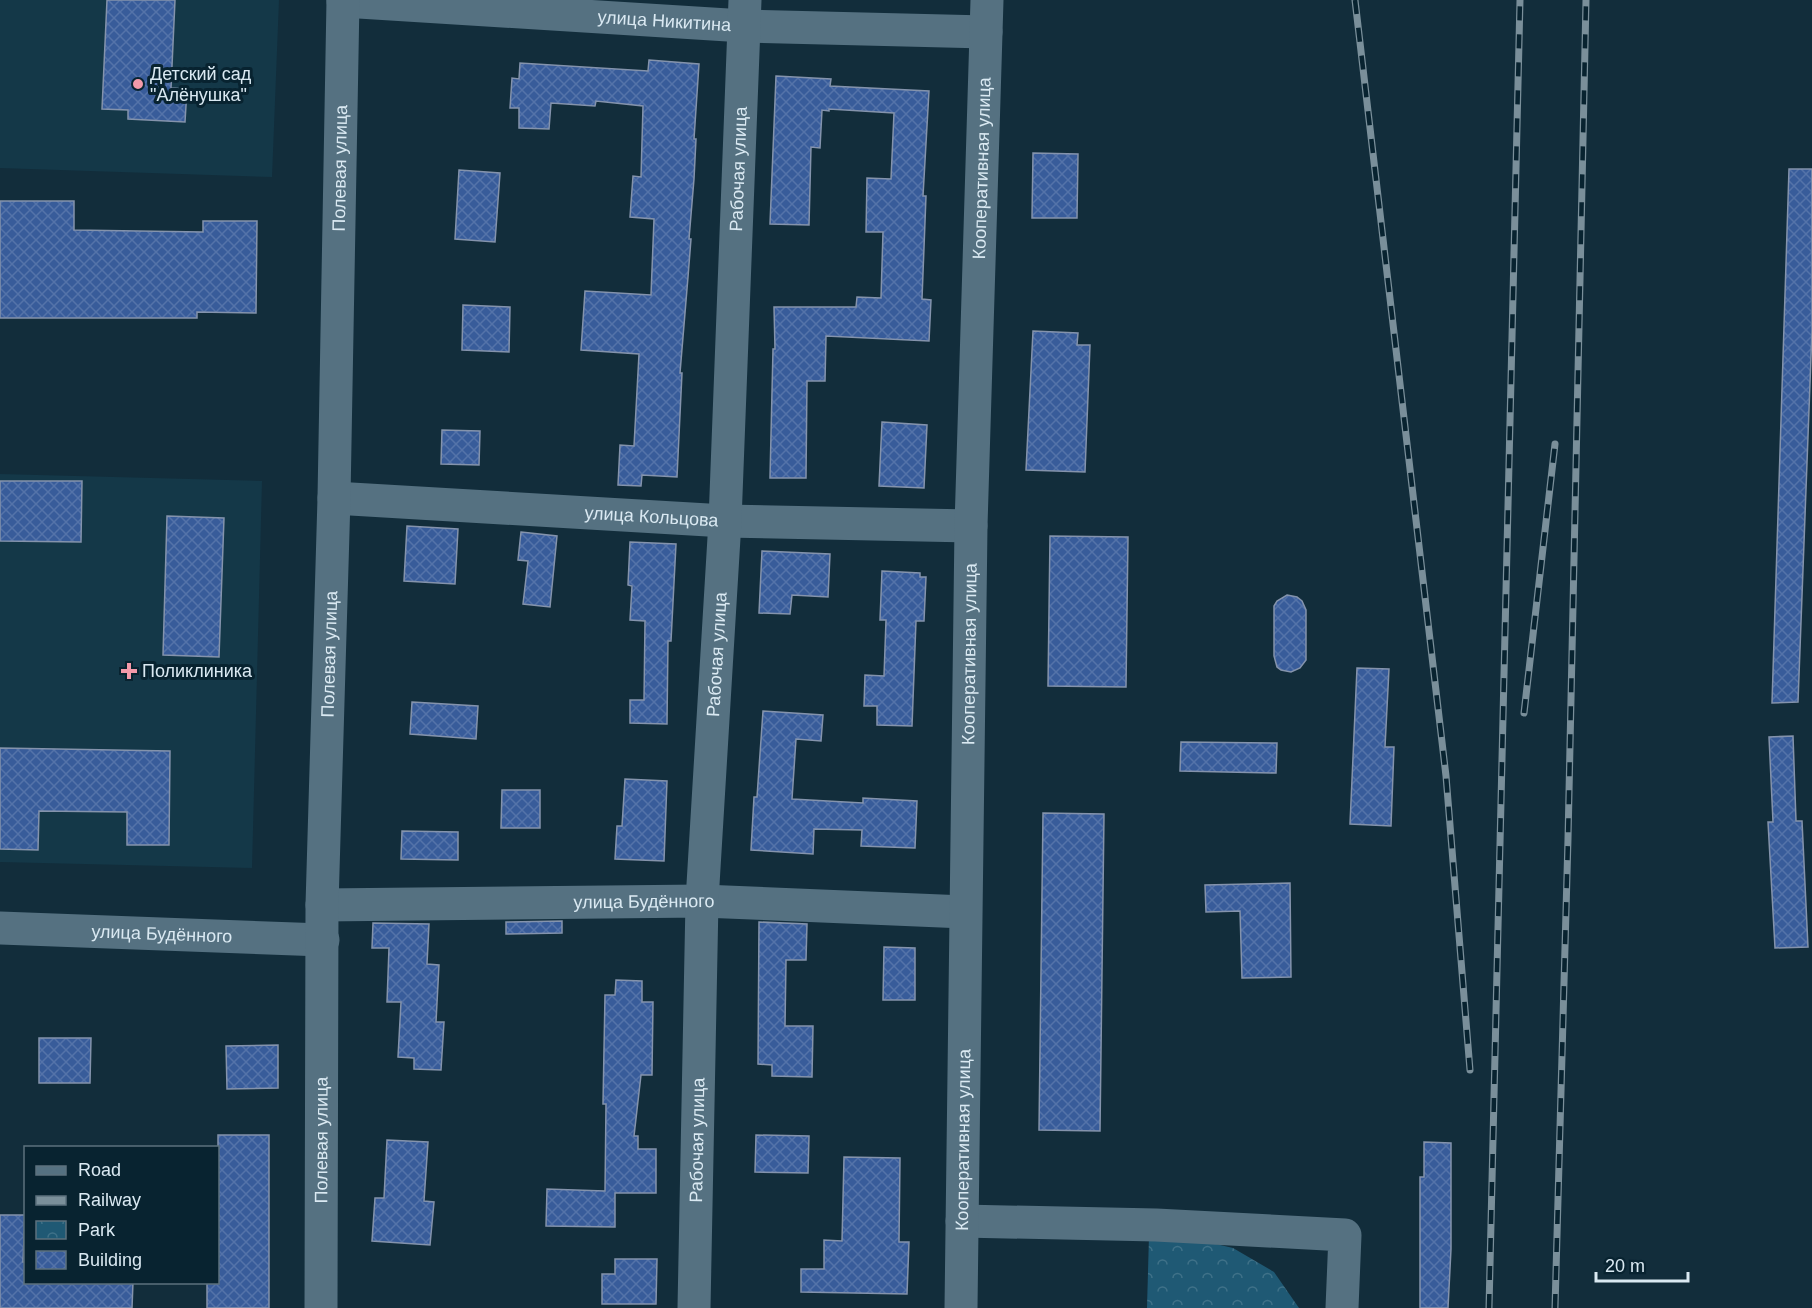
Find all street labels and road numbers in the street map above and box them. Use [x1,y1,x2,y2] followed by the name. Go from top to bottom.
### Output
[597,7,733,35] street label: улица Никитина
[969,76,995,260] street label: Кооперативная улица
[329,104,351,232] street label: Полевая улица
[726,105,751,232] street label: Рабочая улица
[584,503,720,531] street label: улица Кольцова
[958,562,981,745] street label: Кооперативная улица
[318,589,341,718] street label: Полевая улица
[703,591,731,718] street label: Рабочая улица
[573,891,715,912] street label: улица Будённого
[91,921,233,947] street label: улица Будённого
[952,1048,974,1231] street label: Кооперативная улица
[311,1076,332,1203] street label: Полевая улица
[686,1076,709,1203] street label: Рабочая улица

